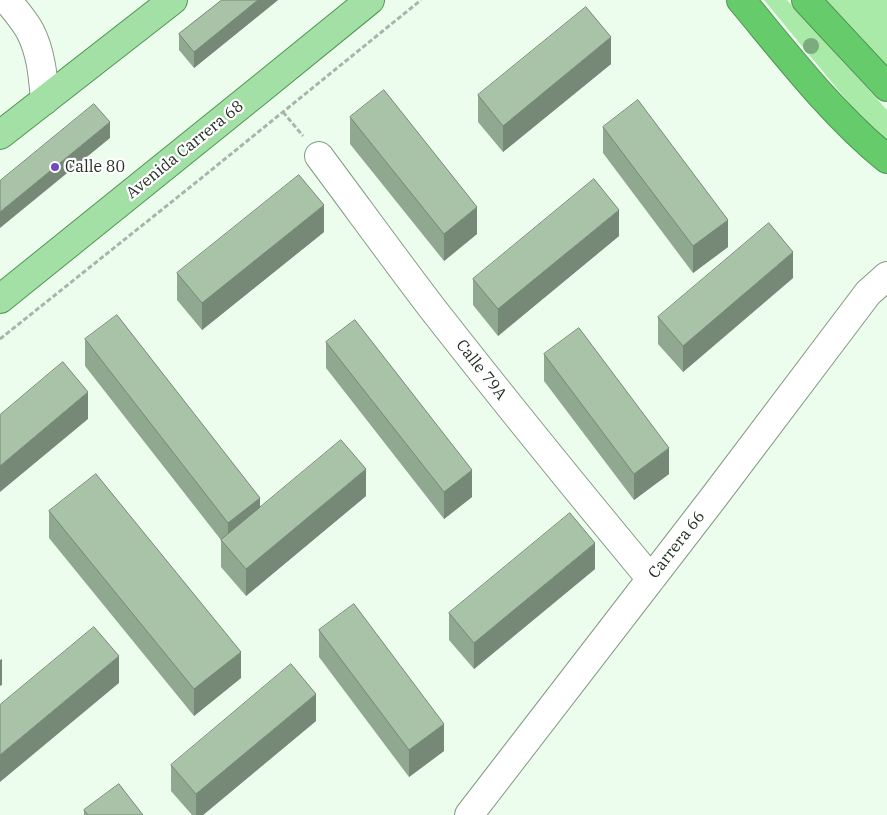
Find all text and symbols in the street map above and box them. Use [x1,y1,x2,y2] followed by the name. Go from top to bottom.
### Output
[122,97,248,203] street label: Avenida Carrera 68
[65,157,125,177] place label: Calle 80
[49,161,61,173] marker: Calle 80
[452,336,510,404] street label: Calle 79A
[645,507,709,583] street label: Carrera 66

